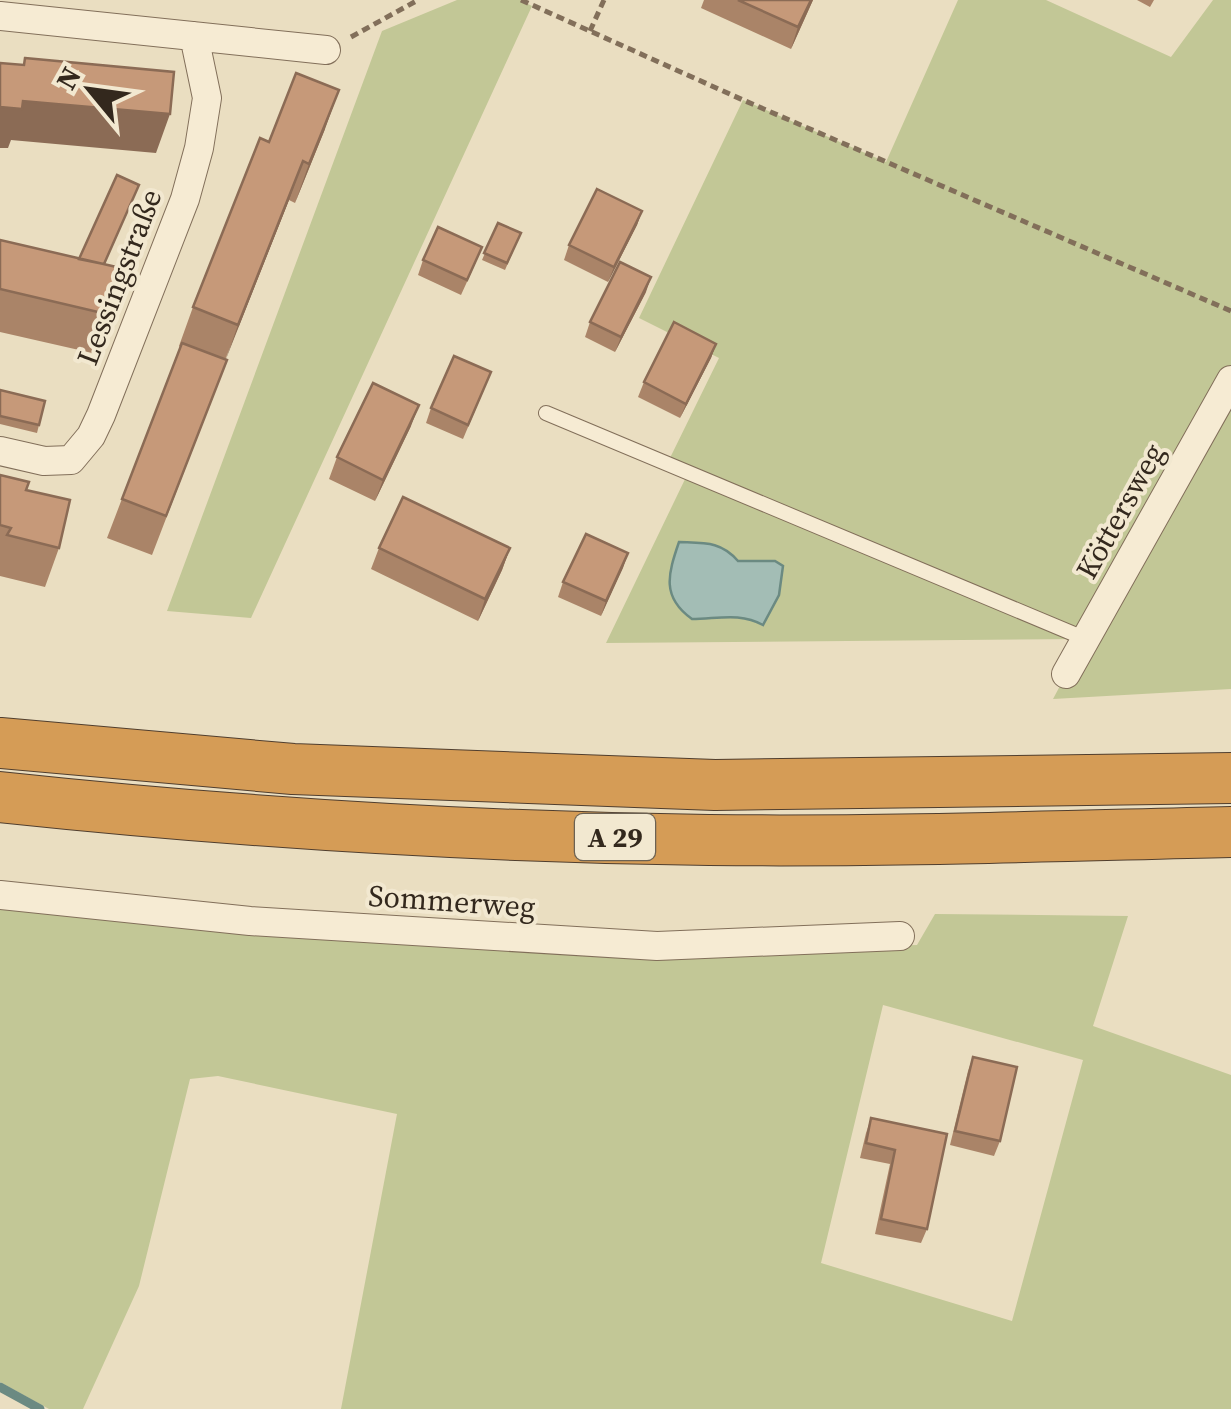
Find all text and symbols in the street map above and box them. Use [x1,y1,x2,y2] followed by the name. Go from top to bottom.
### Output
[40,40,140,140] north arrow
[47,60,90,96] text: N
[67,183,171,371] street label: Lessingstraße
[1066,436,1174,586] street label: Köttersweg
[575,814,655,860] road number: A 29
[367,875,537,927] street label: Sommerweg

